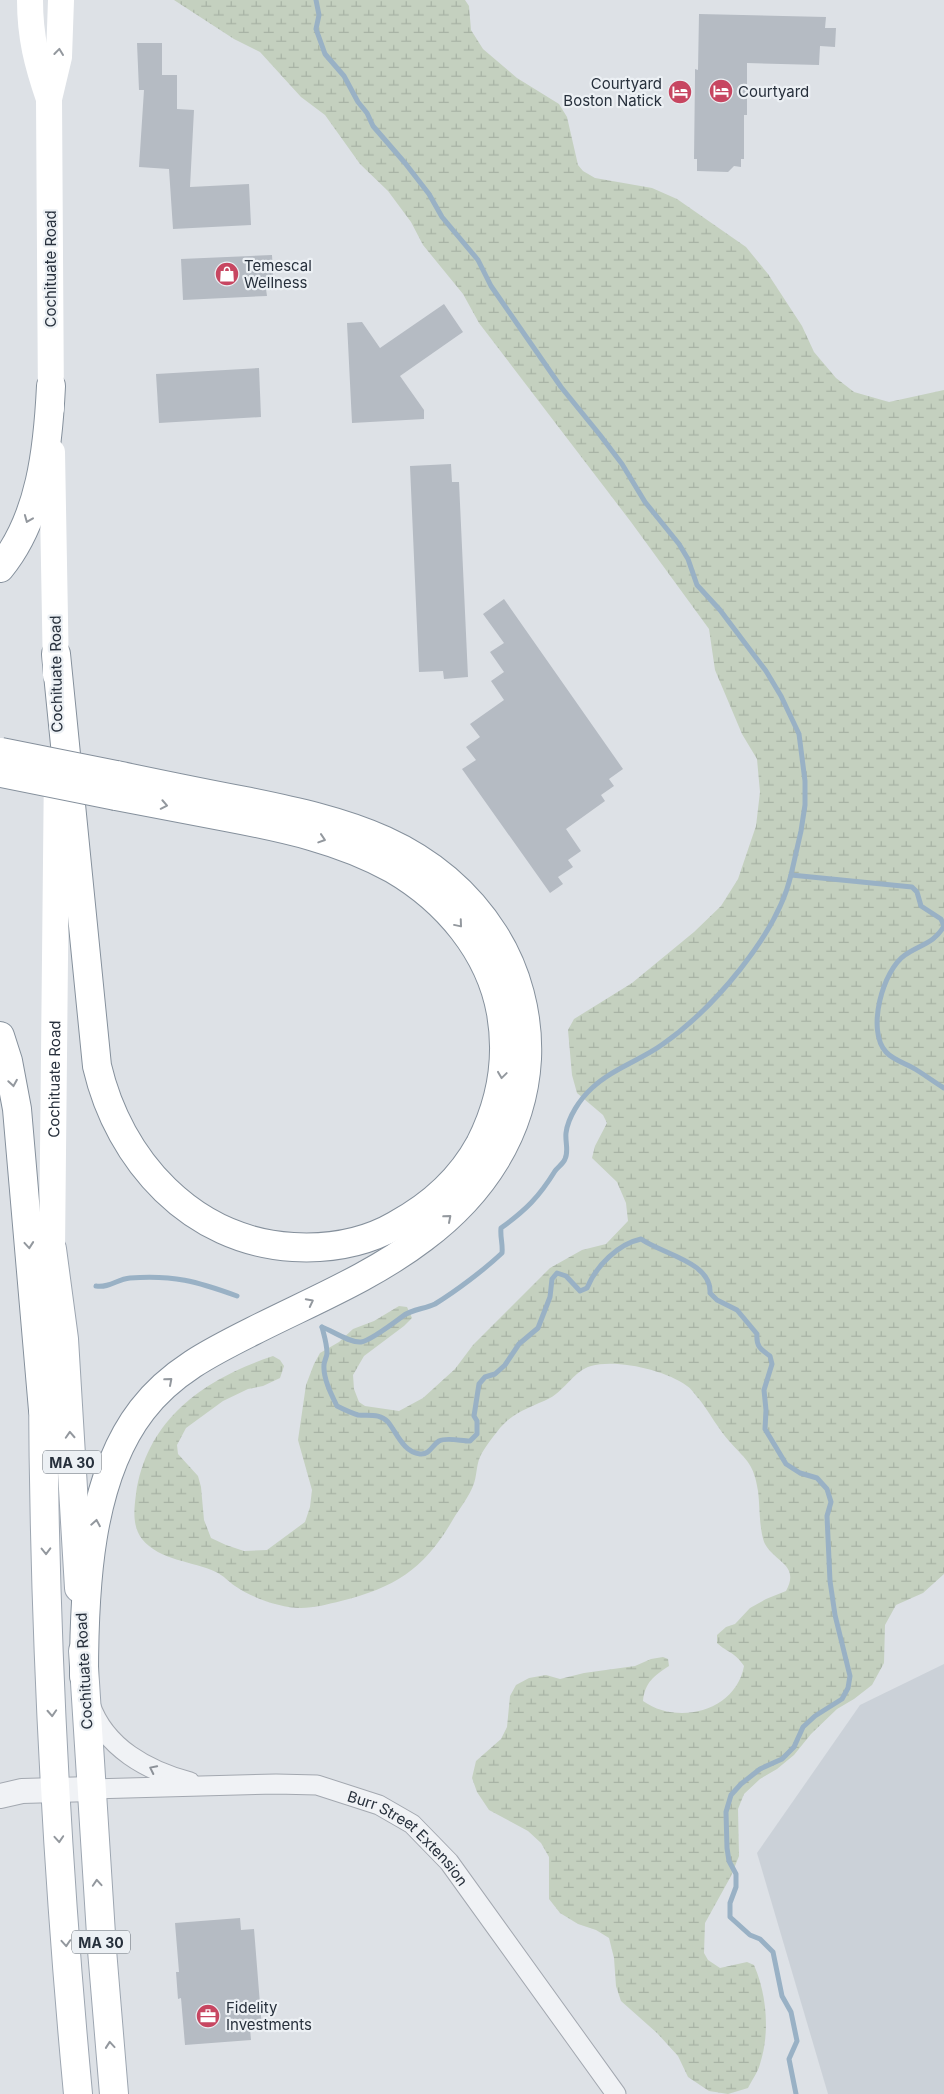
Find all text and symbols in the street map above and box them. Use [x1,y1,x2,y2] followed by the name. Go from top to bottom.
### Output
[53,47,64,55] one-way arrow
[563,74,663,110] place label: Courtyard Boston Natick
[708,78,734,104] hotel icon: Courtyard
[667,79,693,105] hotel icon: Courtyard Boston Natick
[738,82,809,101] place label: Courtyard
[41,210,60,328] street label: Cochituate Road
[244,256,312,292] place label: Temescal Wellness
[214,261,240,287] shop icon: Temescal Wellness
[24,514,34,523] one-way arrow
[45,615,67,733] street label: Cochituate Road
[159,800,168,810] one-way arrow
[318,834,326,844] one-way arrow
[453,918,462,927] one-way arrow
[44,1020,64,1138] street label: Cochituate Road
[498,1071,508,1080] one-way arrow
[7,1079,17,1087] one-way arrow
[443,1215,452,1224] one-way arrow
[23,1241,34,1249] one-way arrow
[305,1298,314,1308] one-way arrow
[163,1378,172,1387] one-way arrow
[65,1431,76,1439] one-way arrow
[43,1450,101,1474] road number: MA 30
[91,1519,101,1527] one-way arrow
[41,1547,51,1555] one-way arrow
[71,1612,97,1730] street label: Cochituate Road
[46,1709,57,1717] one-way arrow
[149,1765,158,1775] one-way arrow
[345,1786,472,1889] street label: Burr Street Extension
[53,1835,64,1843] one-way arrow
[92,1879,103,1887] one-way arrow
[72,1930,130,1954] road number: MA 30
[60,1939,71,1947] one-way arrow
[226,1998,312,2034] place label: Fidelity Investments
[195,2003,221,2029] office icon: Fidelity Investments
[105,2041,116,2049] one-way arrow

